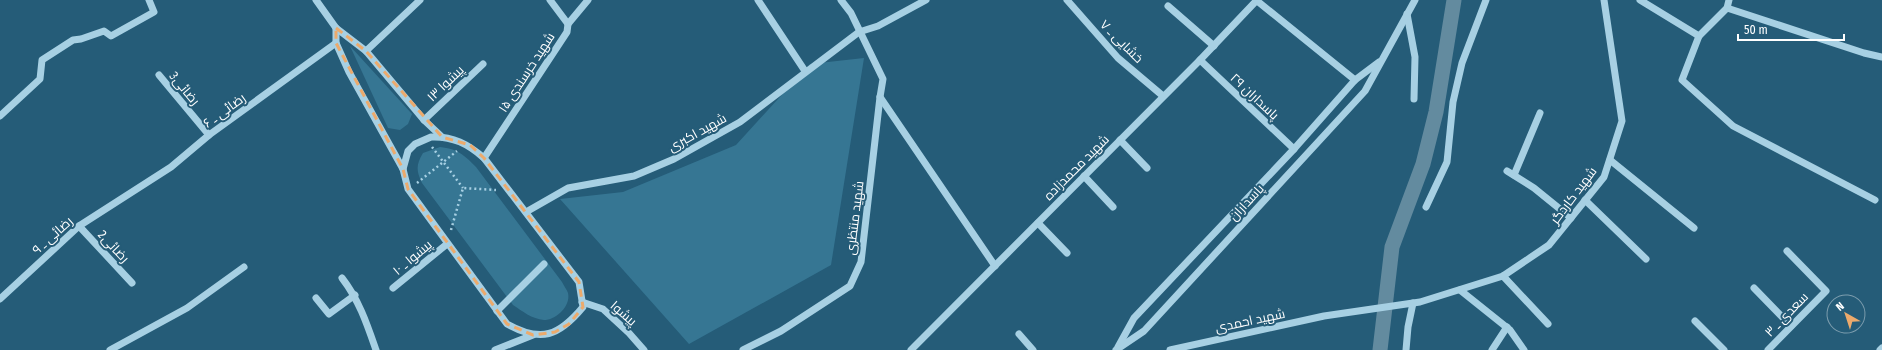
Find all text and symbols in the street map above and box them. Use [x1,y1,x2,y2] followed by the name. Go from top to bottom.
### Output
[1738,16,1844,42] scale bar
[1097,17,1146,66] street label: خشایی ـ ۷
[1744,23,1768,37] text: 50 m
[495,30,558,115] street label: شهید خرسندی ۱۵
[424,62,469,106] street label: پیشوا ۱۳
[166,69,203,108] street label: رضائی3
[1226,70,1282,124] street label: پاسداران ۲۹
[200,90,248,131] street label: رضائی ـ ۶
[666,110,729,155] street label: شهید اکبری
[1041,132,1112,203] street label: شهید محمدزاده
[1546,164,1600,228] street label: شهید کاردگر
[843,180,866,256] street label: شهید منتظری
[1226,181,1269,225] street label: پاسداران
[29,213,76,257] street label: رضائی ـ ۹
[95,227,132,266] street label: رضائی2
[390,236,436,279] street label: پیشوا ـ ۱۰
[1762,289,1811,340] street label: سعدی ـ ۳
[1826,294,1866,334] north arrow
[606,298,640,331] street label: پیشوا
[1833,299,1847,314] text: N
[1214,306,1287,335] street label: شهید احمدی

